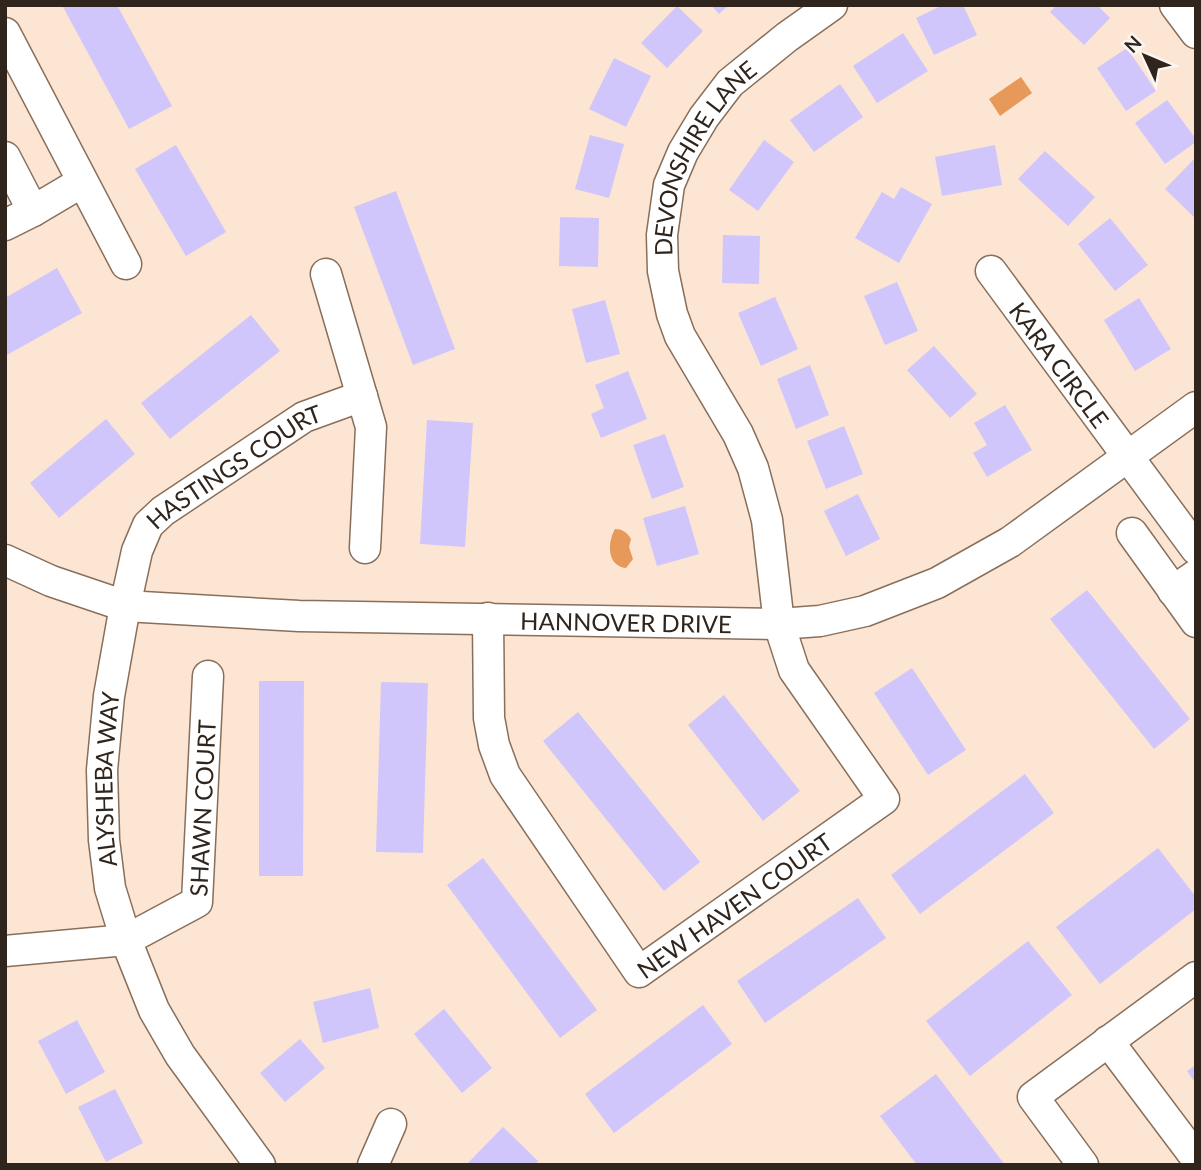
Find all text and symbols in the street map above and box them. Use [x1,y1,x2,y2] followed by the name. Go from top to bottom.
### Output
[1110,21,1180,91] north arrow
[1119,31,1146,57] text: N
[647,54,761,256] street label: DEVONSHIRE LANE
[1004,296,1116,433] street label: KARA CIRCLE
[140,398,325,534] street label: HASTINGS COURT
[520,605,732,638] street label: HANNOVER DRIVE
[87,690,124,869] street label: ALYSHEBA WAY
[183,719,220,897] street label: SHAWN COURT
[631,826,837,984] street label: NEW HAVEN COURT

